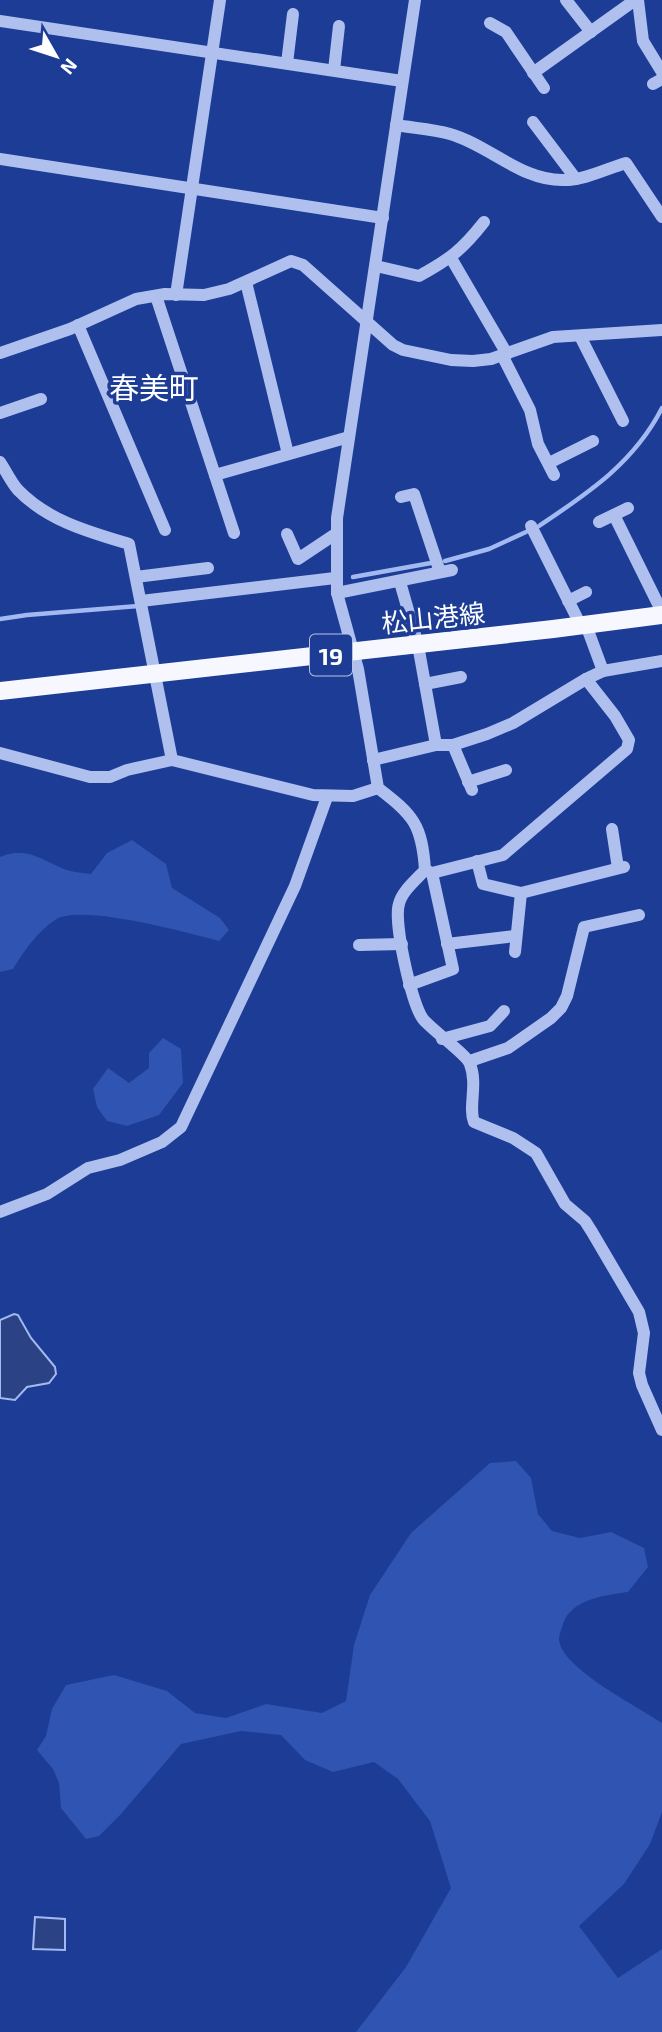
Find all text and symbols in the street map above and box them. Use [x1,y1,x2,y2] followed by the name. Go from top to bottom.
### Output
[21,21,91,91] north arrow
[56,54,83,80] text: N
[109,369,199,405] district label: 春美町
[380,596,486,638] street label: 松山港線
[310,634,352,676] road number: 19

